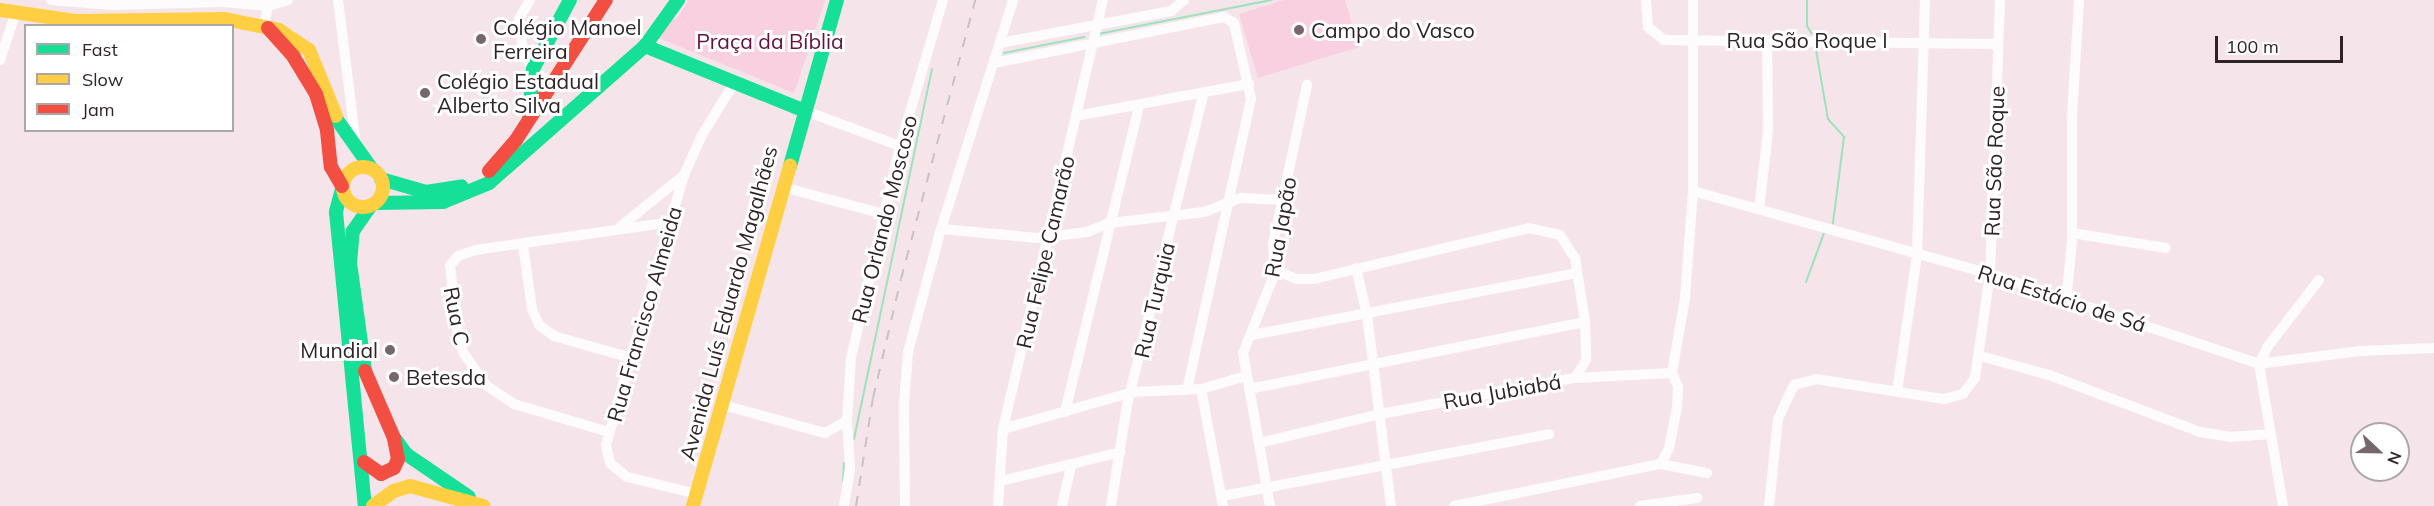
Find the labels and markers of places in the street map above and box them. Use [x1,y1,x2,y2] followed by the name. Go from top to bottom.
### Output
[493,14,642,64] place label: Colégio Manoel Ferreira
[1311,17,1475,43] place label: Campo do Vasco
[1292,23,1306,37] marker: Campo do Vasco
[474,32,488,46] marker: Colégio Manoel Ferreira
[437,68,599,118] place label: Colégio Estadual Alberto Silva
[418,86,432,100] marker: Colégio Estadual Alberto Silva
[300,337,378,363] place label: Mundial
[383,343,397,357] marker: Mundial
[406,364,486,390] place label: Betesda
[387,370,401,384] marker: Betesda

